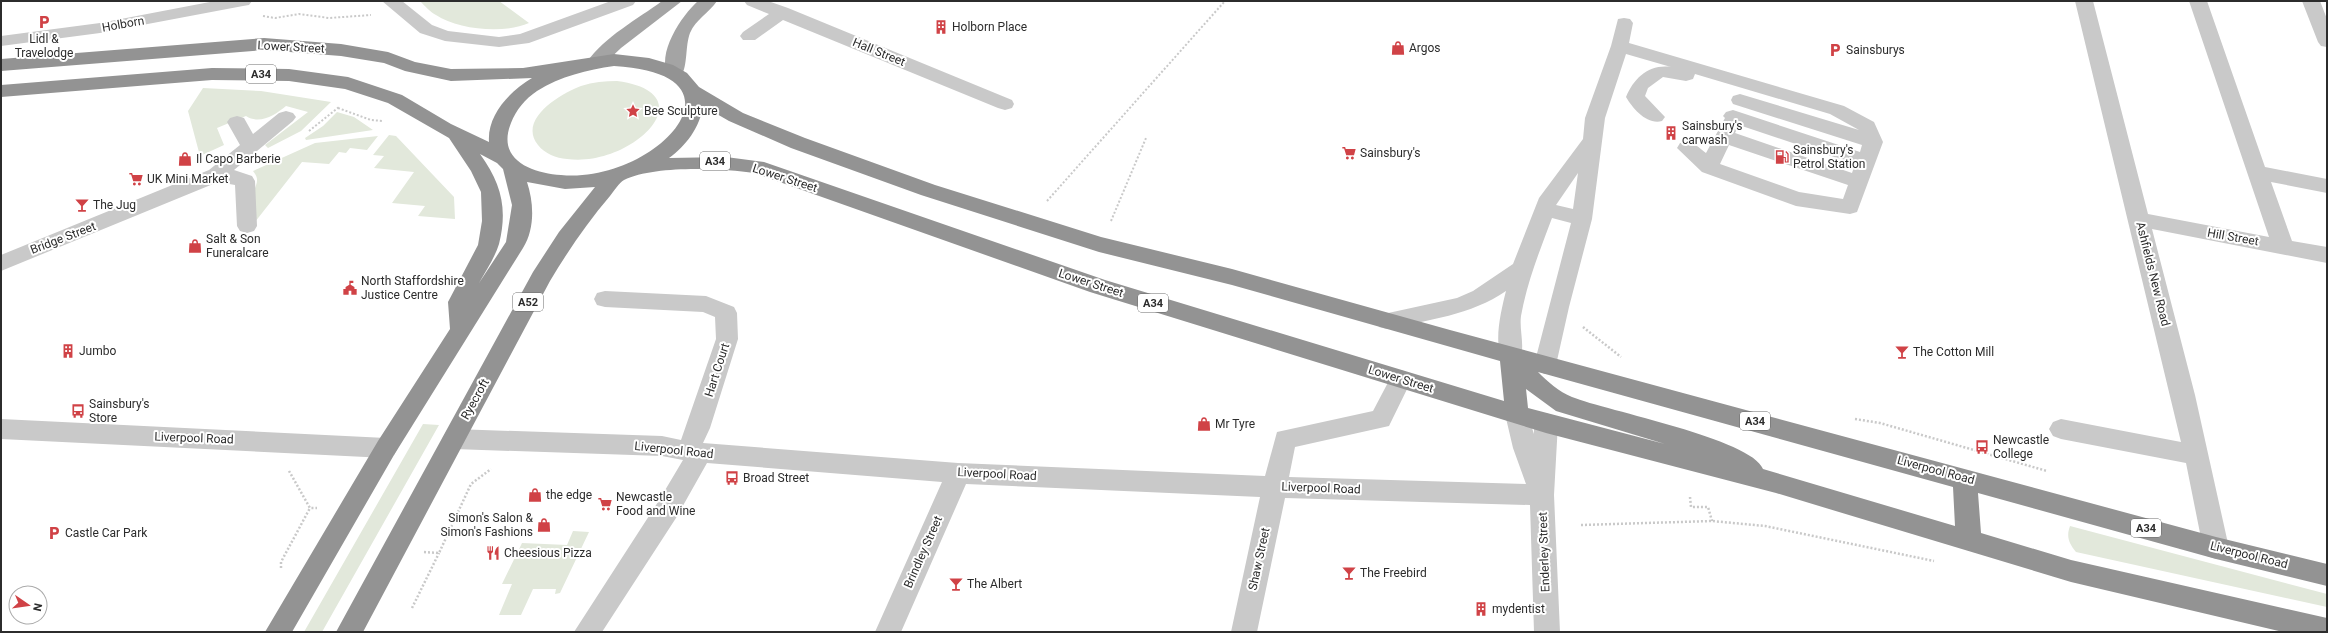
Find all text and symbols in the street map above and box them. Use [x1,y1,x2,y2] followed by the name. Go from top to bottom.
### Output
[101,13,145,35] street label: Holborn
[36,14,52,30] parking icon: Lidl & Travelodge
[933,19,949,35] building icon: Holborn Place
[952,20,1027,34] place label: Holborn Place
[15,32,73,60] place label: Lidl & Travelodge
[851,35,907,69] street label: Hall Street
[257,38,325,56] street label: Lower Street
[1390,40,1406,56] shop icon: Argos
[1409,41,1441,55] place label: Argos
[1827,42,1843,58] parking icon: Sainsburys
[1846,43,1905,57] place label: Sainsburys
[246,65,276,83] road number: A34
[625,103,641,119] place icon: Bee Sculpture
[644,104,718,118] place label: Bee Sculpture
[1682,119,1743,147] place label: Sainsbury's carwash
[1663,125,1679,141] building icon: Sainsbury's carwash
[1793,143,1865,171] place label: Sainsbury's Petrol Station
[1341,145,1357,161] supermarket icon: Sainsbury's
[1360,146,1421,160] place label: Sainsbury's
[1774,149,1790,165] fuel station icon: Sainsbury's Petrol Station
[177,151,193,167] shop icon: Il Capo Barberie
[196,152,281,166] place label: Il Capo Barberie
[700,152,730,170] road number: A34
[751,161,819,195] street label: Lower Street
[128,171,144,187] supermarket icon: UK Mini Market
[147,172,229,186] place label: UK Mini Market
[74,197,90,213] bar icon: The Jug
[93,198,136,212] place label: The Jug
[28,219,98,257] street label: Bridge Street
[2133,220,2173,328] street label: Ashfields New Road
[2206,226,2260,248] street label: Hill Street
[206,232,269,260] place label: Salt & Son Funeralcare
[187,238,203,254] shop icon: Salt & Son Funeralcare
[1057,266,1125,300] street label: Lower Street
[361,274,464,302] place label: North Staffordshire Justice Centre
[342,280,358,296] public building icon: North Staffordshire Justice Centre
[513,293,543,311] road number: A52
[1138,294,1168,312] road number: A34
[702,341,732,399] street label: Hart Court
[60,343,76,359] building icon: Jumbo
[79,344,116,358] place label: Jumbo
[1894,344,1910,360] bar icon: The Cotton Mill
[1913,345,1994,359] place label: The Cotton Mill
[1367,362,1435,396] street label: Lower Street
[458,376,492,422] street label: Ryecroft
[89,397,150,425] place label: Sainsbury's Store
[70,403,86,419] bus stop icon: Sainsbury's Store
[1740,412,1770,430] road number: A34
[1196,416,1212,432] shop icon: Mr Tyre
[1215,417,1255,431] place label: Mr Tyre
[154,430,234,446] street label: Liverpool Road
[1993,433,2049,461] place label: Newcastle College
[634,439,714,461] street label: Liverpool Road
[1974,439,1990,455] bus stop icon: Newcastle College
[1896,453,1976,487] street label: Liverpool Road
[957,465,1037,483] street label: Liverpool Road
[724,470,740,486] bus stop icon: Broad Street
[743,471,809,485] place label: Broad Street
[1281,480,1361,496] street label: Liverpool Road
[527,487,543,503] shop icon: the edge
[546,488,592,502] place label: the edge
[616,490,695,518] place label: Newcastle Food and Wine
[597,496,613,512] supermarket icon: Newcastle Food and Wine
[440,511,534,539] place label: Simon's Salon & Simon's Fashions
[1536,512,1552,592] street label: Enderley Street
[901,514,945,590] street label: Brindley Street
[536,517,552,533] shop icon: Simon's Salon & Simon's Fashions
[2131,519,2161,537] road number: A34
[46,525,62,541] parking icon: Castle Car Park
[65,526,148,540] place label: Castle Car Park
[1246,526,1273,592] street label: Shaw Street
[2209,539,2289,571] street label: Liverpool Road
[485,545,501,561] restaurant icon: Cheesious Pizza
[504,546,592,560] place label: Cheesious Pizza
[1341,565,1357,581] bar icon: The Freebird
[1360,566,1427,580] place label: The Freebird
[948,576,964,592] bar icon: The Albert
[967,577,1022,591] place label: The Albert
[8,585,48,625] north arrow
[1473,601,1489,617] building icon: mydentist
[30,602,44,613] text: N
[1492,602,1545,616] place label: mydentist

